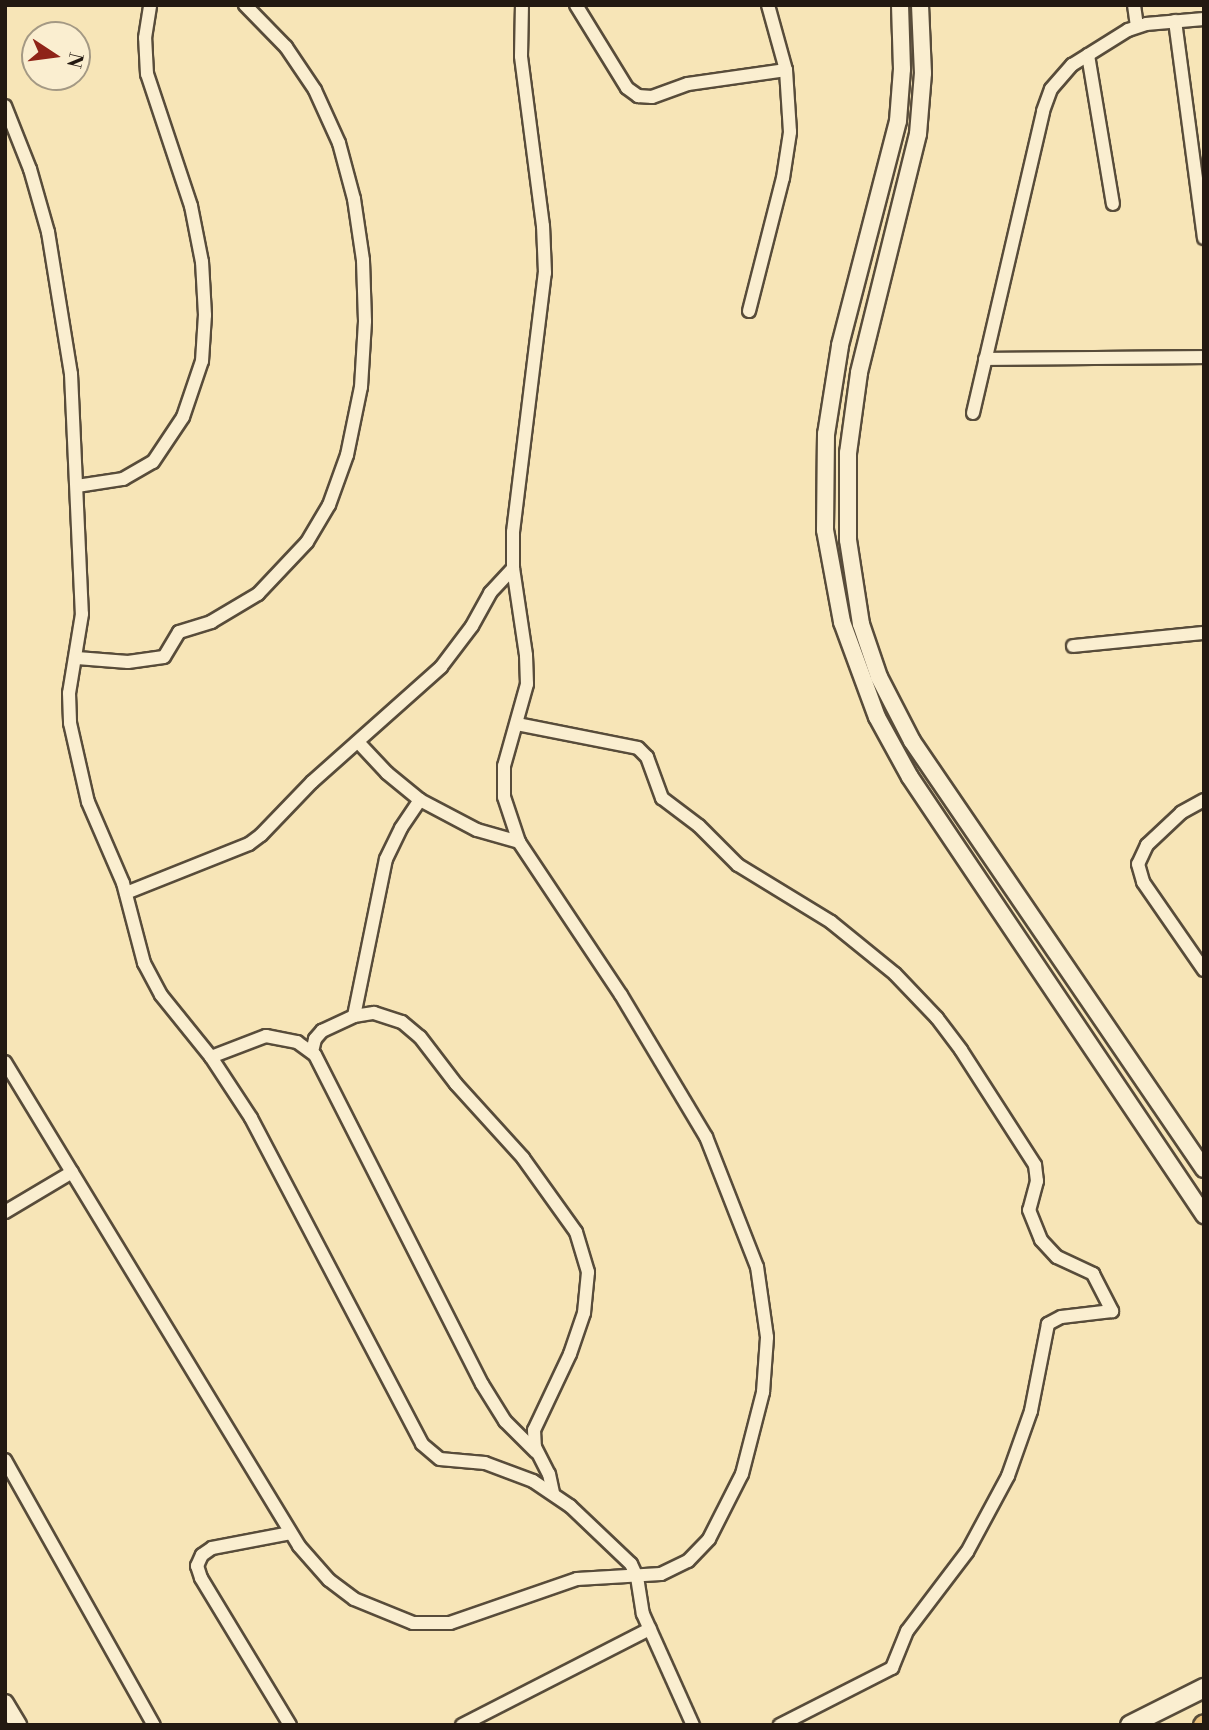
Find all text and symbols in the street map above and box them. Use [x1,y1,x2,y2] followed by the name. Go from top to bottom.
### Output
[21,21,91,91] north arrow
[61,50,88,70] text: N

